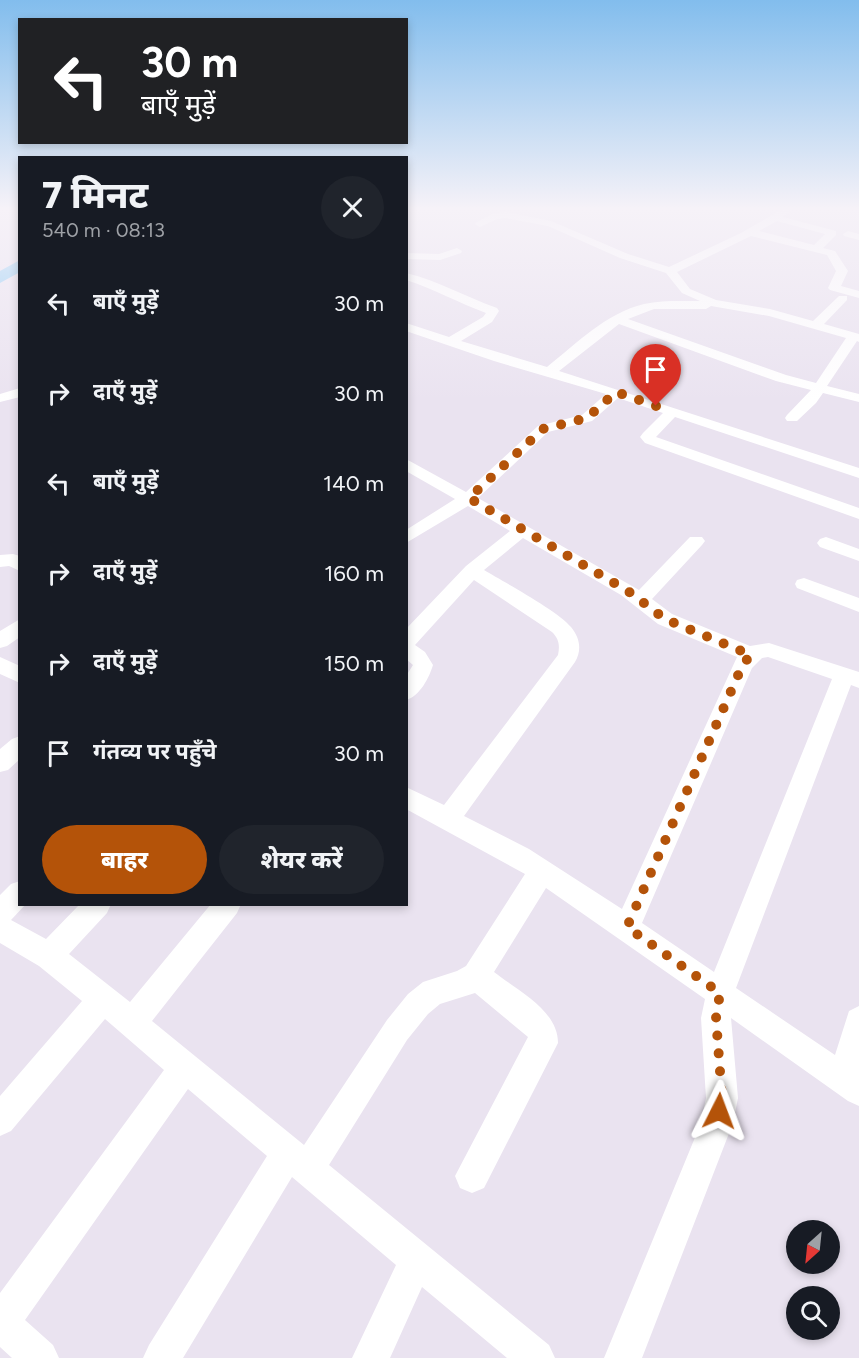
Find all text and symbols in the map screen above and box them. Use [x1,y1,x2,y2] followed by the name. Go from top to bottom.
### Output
[141,37,238,88] text: 30 m
[42,42,120,120] icon: left
[141,88,216,121] text: बाएँ मुड़ें
[42,174,148,217] text: 7 मिनट
[321,176,384,239] button: close
[42,218,165,242] text: 540 m · 08:13
[42,287,75,320] icon: left
[93,288,159,315] text: बाएँ मुड़ें
[334,290,384,317] text: 30 m
[630,344,681,406] pin
[639,353,672,386] icon: arrive
[42,377,75,410] icon: right
[93,378,157,405] text: दाएँ मुड़ें
[334,380,384,407] text: 30 m
[42,467,75,500] icon: left
[93,468,159,495] text: बाएँ मुड़ें
[323,470,384,497] text: 140 m
[42,557,75,590] icon: right
[93,558,157,585] text: दाएँ मुड़ें
[324,560,384,587] text: 160 m
[42,647,75,680] icon: right
[93,648,157,675] text: दाएँ मुड़ें
[324,650,384,677] text: 150 m
[42,737,75,770] icon: arrive
[93,738,217,765] text: गंतव्य पर पहुँचे
[334,740,384,767] text: 30 m
[42,825,207,894] button: बाहर
[219,825,384,894] button: शेयर करें
[687,1079,751,1143] position arrow
[786,1220,840,1274] north arrow
[786,1220,840,1340] map controls
[786,1286,840,1340] button: search

